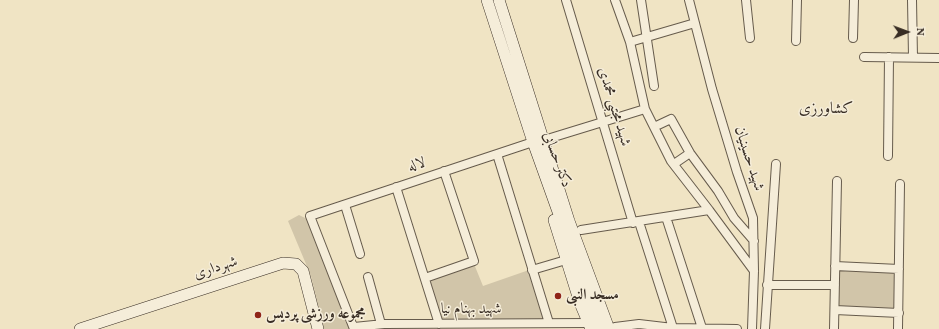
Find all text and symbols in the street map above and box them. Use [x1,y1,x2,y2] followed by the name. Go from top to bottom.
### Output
[887,12,927,52] north arrow
[912,28,927,36] text: N
[592,65,634,149] street label: شهید مجتبی محمدی
[799,100,853,120] district label: کشاورزی
[729,124,767,194] street label: شهید حسینیان
[538,130,574,190] street label: دکتر حسابی
[406,155,428,177] street label: لاله
[192,254,240,284] street label: شهرداری
[566,287,619,305] place label: مسجد النبی
[553,291,563,301] marker: مسجد النبی
[441,301,501,319] street label: شهید بهنام نیا
[266,306,365,324] place label: مجموعه ورزشی پردیس
[253,310,263,320] marker: مجموعه ورزشی پردیس

